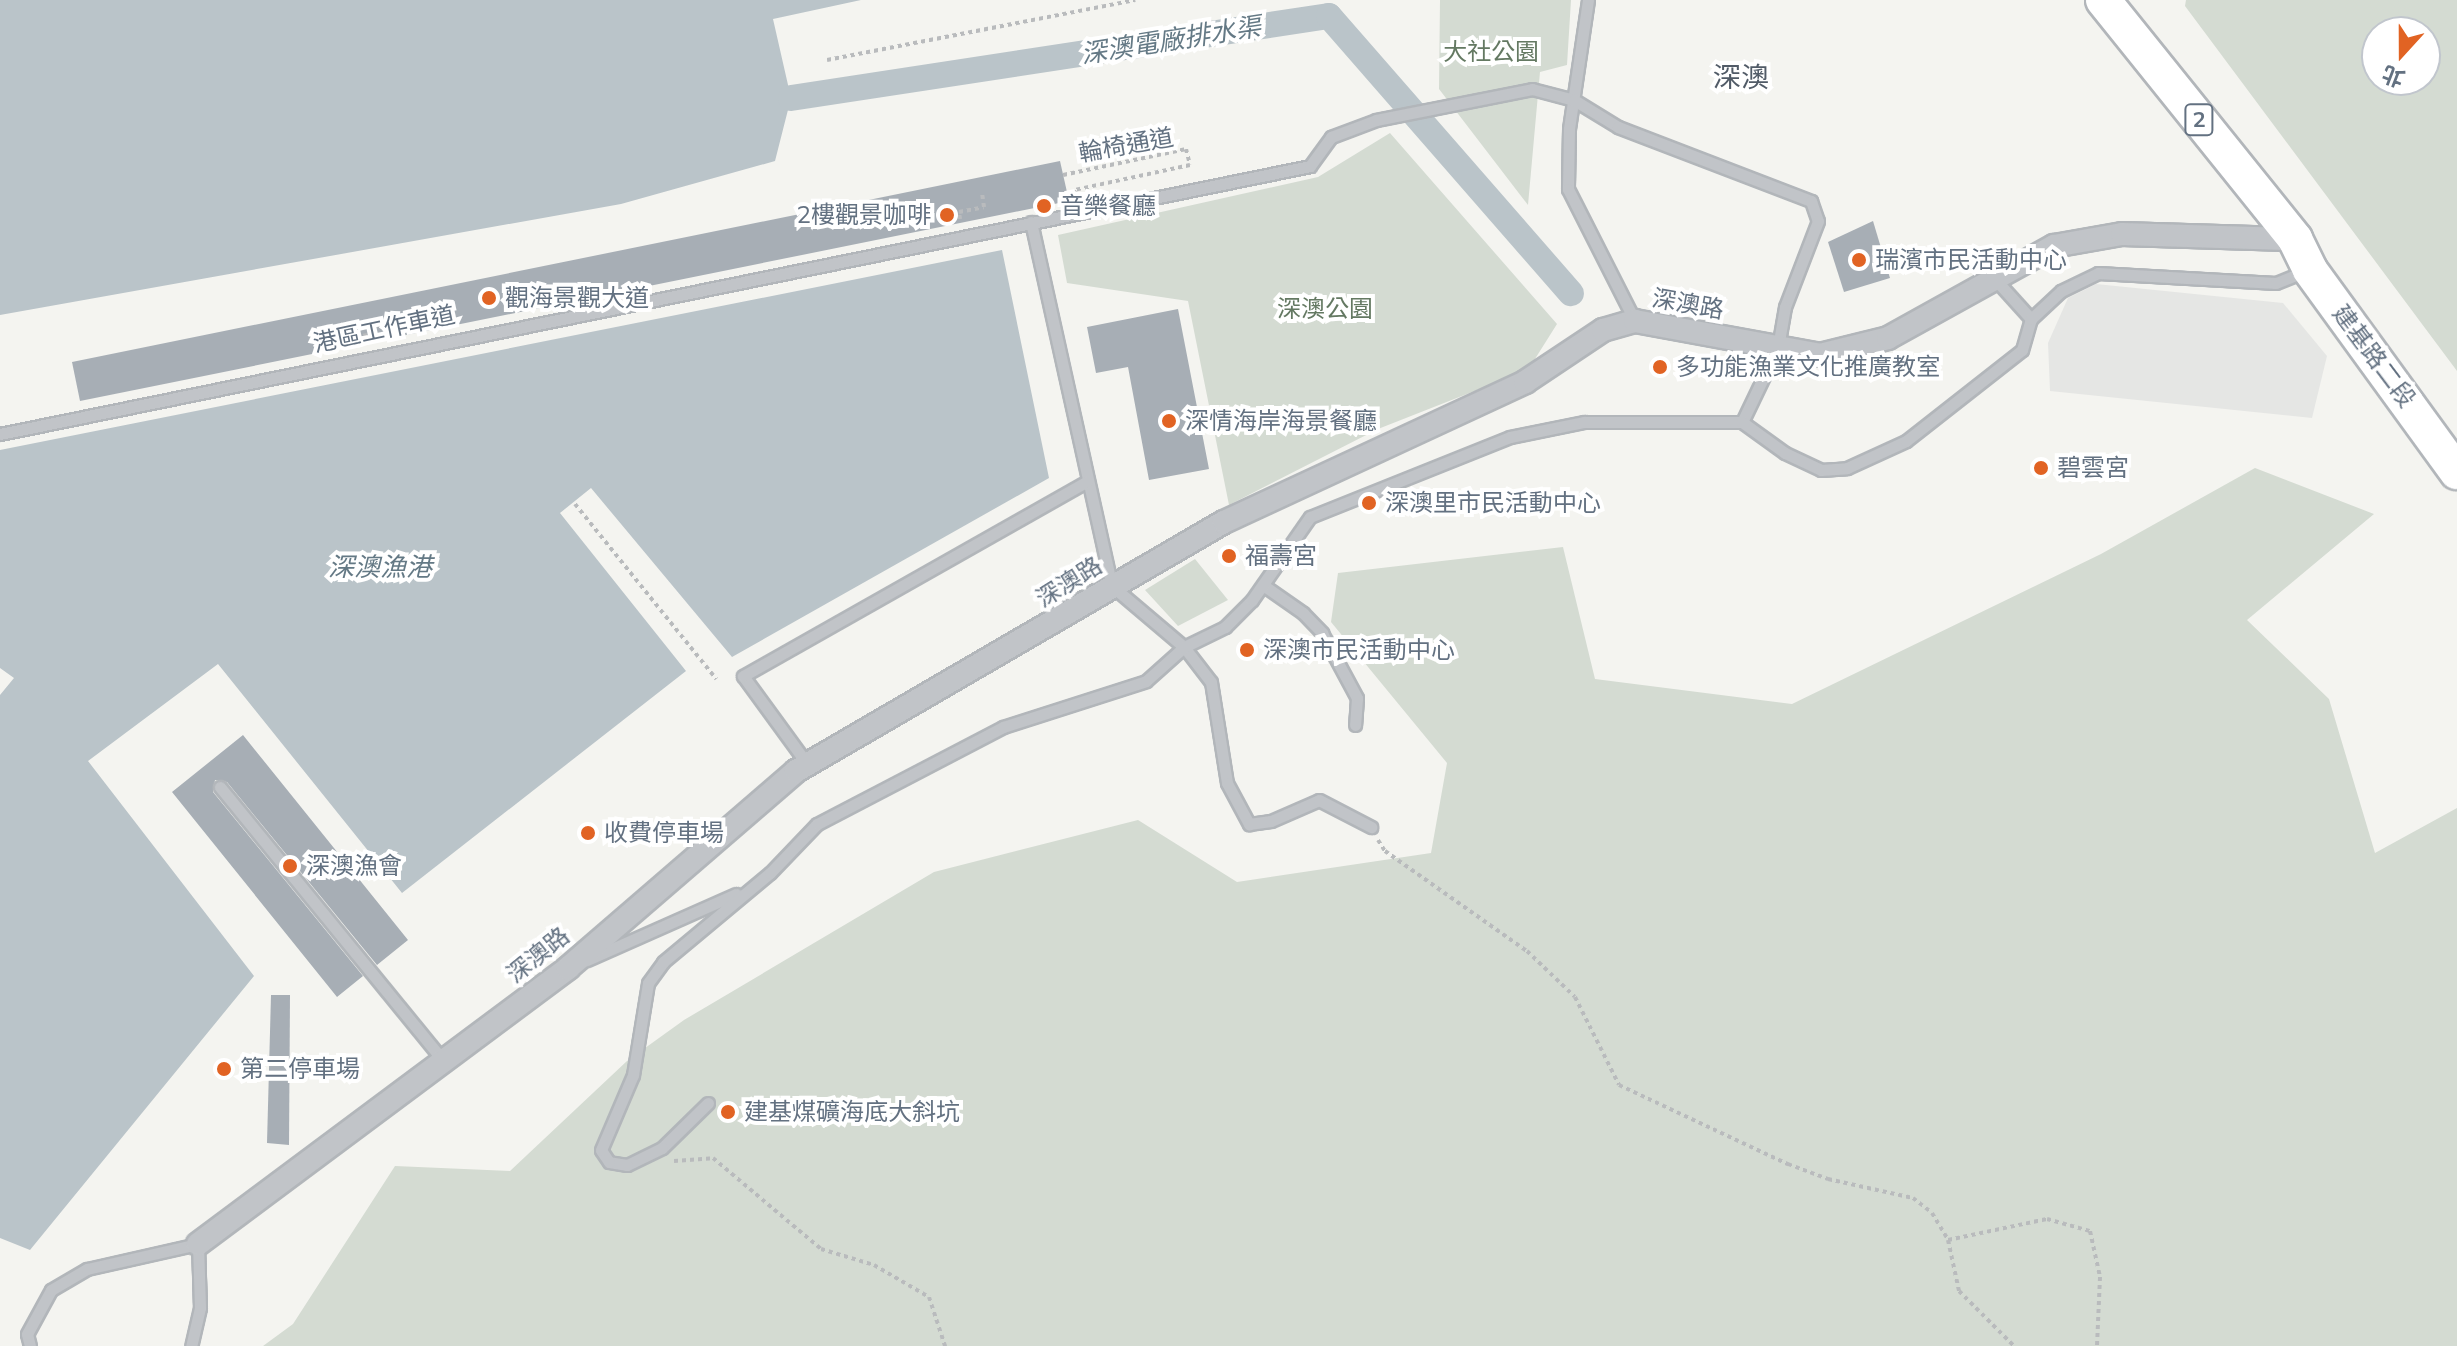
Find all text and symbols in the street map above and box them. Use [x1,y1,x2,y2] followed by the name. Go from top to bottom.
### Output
[1079,10,1263,70] water label: 深澳電廠排水渠
[2361,16,2441,96] north arrow
[1443,38,1539,66] park label: 大社公園
[1713,60,1769,94] district label: 深澳
[2378,60,2408,94] text: 北
[2183,102,2215,138] road number: 2
[1076,122,1176,168] street label: 輪椅通道
[1060,192,1156,220] place label: 音樂餐廳
[1035,197,1053,215] marker: 音樂餐廳
[797,201,931,229] place label: 2樓觀景咖啡
[938,206,956,224] marker: 2樓觀景咖啡
[1875,246,2067,274] place label: 瑞濱市民活動中心
[1850,251,1868,269] marker: 瑞濱市民活動中心
[505,284,649,312] place label: 觀海景觀大道
[1650,284,1726,324] street label: 深澳路
[480,289,498,307] marker: 觀海景觀大道
[1277,295,1373,323] park label: 深澳公園
[2326,299,2422,413] street label: 建基路二段
[311,300,457,358] street label: 港區工作車道
[1676,353,1940,381] place label: 多功能漁業文化推廣教室
[1651,358,1669,376] marker: 多功能漁業文化推廣教室
[1185,407,1377,435] place label: 深情海岸海景餐廳
[1160,412,1178,430] marker: 深情海岸海景餐廳
[2057,454,2129,482] place label: 碧雲宮
[2032,459,2050,477] marker: 碧雲宮
[1385,489,1601,517] place label: 深澳里市民活動中心
[1360,494,1378,512] marker: 深澳里市民活動中心
[1245,542,1317,570] place label: 福壽宮
[1220,547,1238,565] marker: 福壽宮
[328,551,432,583] water label: 深澳漁港
[1031,551,1107,613] street label: 深澳路
[1263,636,1455,664] place label: 深澳市民活動中心
[1238,641,1256,659] marker: 深澳市民活動中心
[604,819,724,847] place label: 收費停車場
[579,824,597,842] marker: 收費停車場
[306,852,402,880] place label: 深澳漁會
[281,857,299,875] marker: 深澳漁會
[501,921,575,989] street label: 深澳路
[240,1055,360,1083] place label: 第二停車場
[215,1060,233,1078] marker: 第二停車場
[744,1098,960,1126] place label: 建基煤礦海底大斜坑
[719,1103,737,1121] marker: 建基煤礦海底大斜坑

